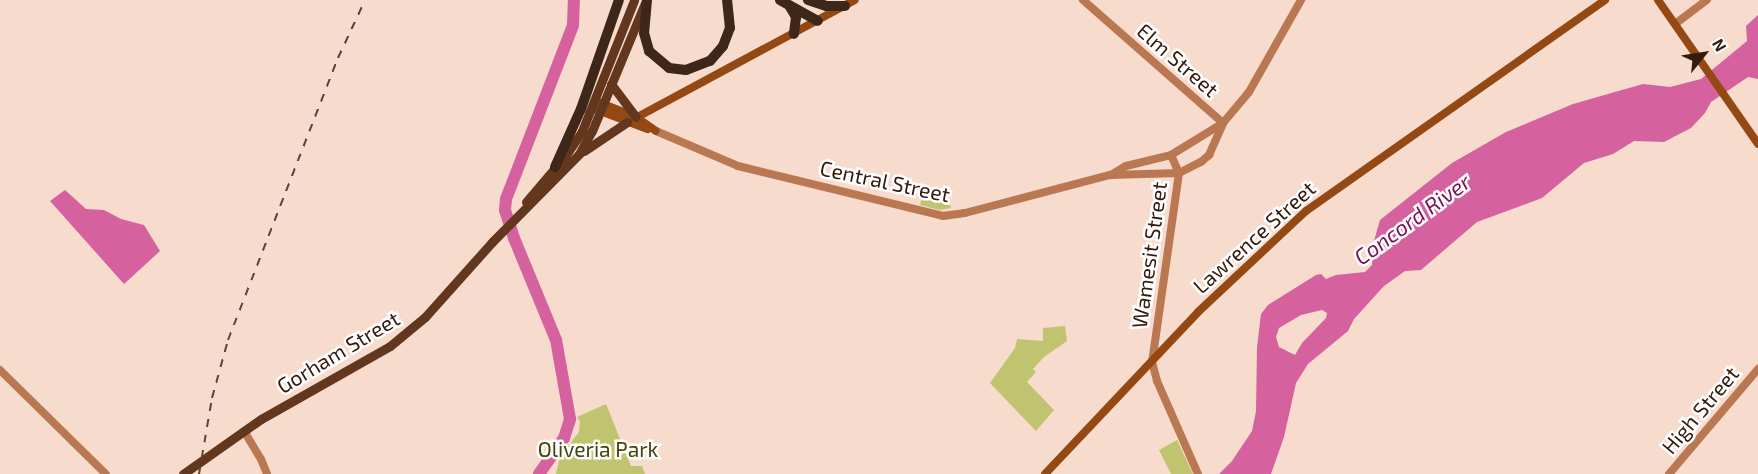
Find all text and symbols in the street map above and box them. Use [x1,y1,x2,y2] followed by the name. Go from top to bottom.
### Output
[1132,18,1224,102] street label: Elm Street
[1674,24,1734,84] north arrow
[1709,35,1731,55] text: N
[817,155,953,207] street label: Central Street
[1349,168,1475,270] water label: Concord River
[1188,176,1320,298] street label: Lawrence Street
[1126,180,1172,330] street label: Wamesit Street
[272,305,404,399] street label: Gorham Street
[1656,361,1744,459] street label: High Street
[538,436,658,462] park label: Oliveria Park

